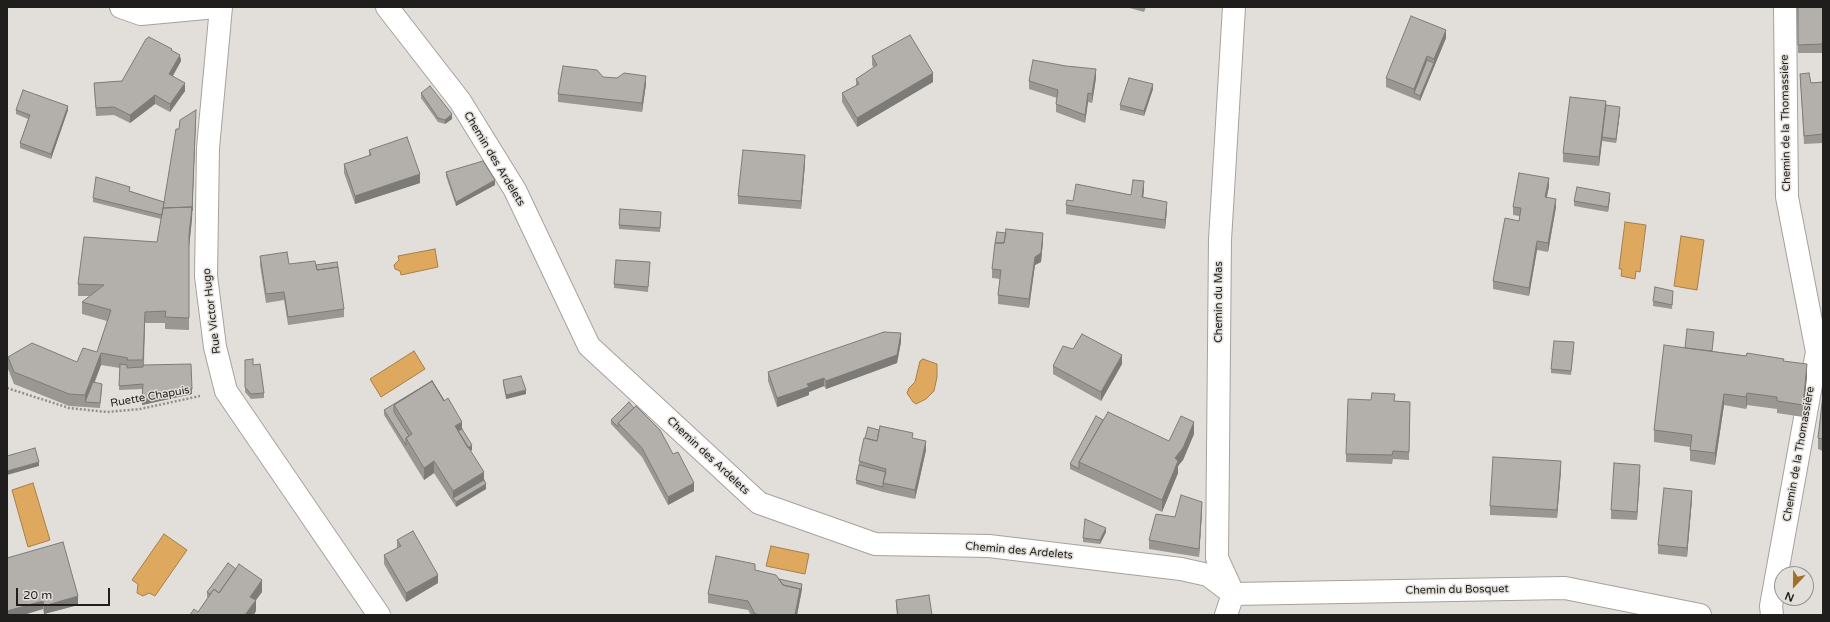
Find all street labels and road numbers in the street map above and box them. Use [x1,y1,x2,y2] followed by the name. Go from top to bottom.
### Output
[1778,54,1794,192] street label: Chemin de la Thomassière
[461,109,527,209] street label: Chemin des Ardelets
[1212,261,1226,343] street label: Chemin du Mas
[200,267,224,355] street label: Rue Victor Hugo
[109,384,191,410] street label: Ruette Chapuis
[1781,385,1817,523] street label: Chemin de la Thomassière
[664,414,752,498] street label: Chemin des Ardelets
[965,540,1073,562] street label: Chemin des Ardelets
[1405,583,1509,597] street label: Chemin du Bosquet

